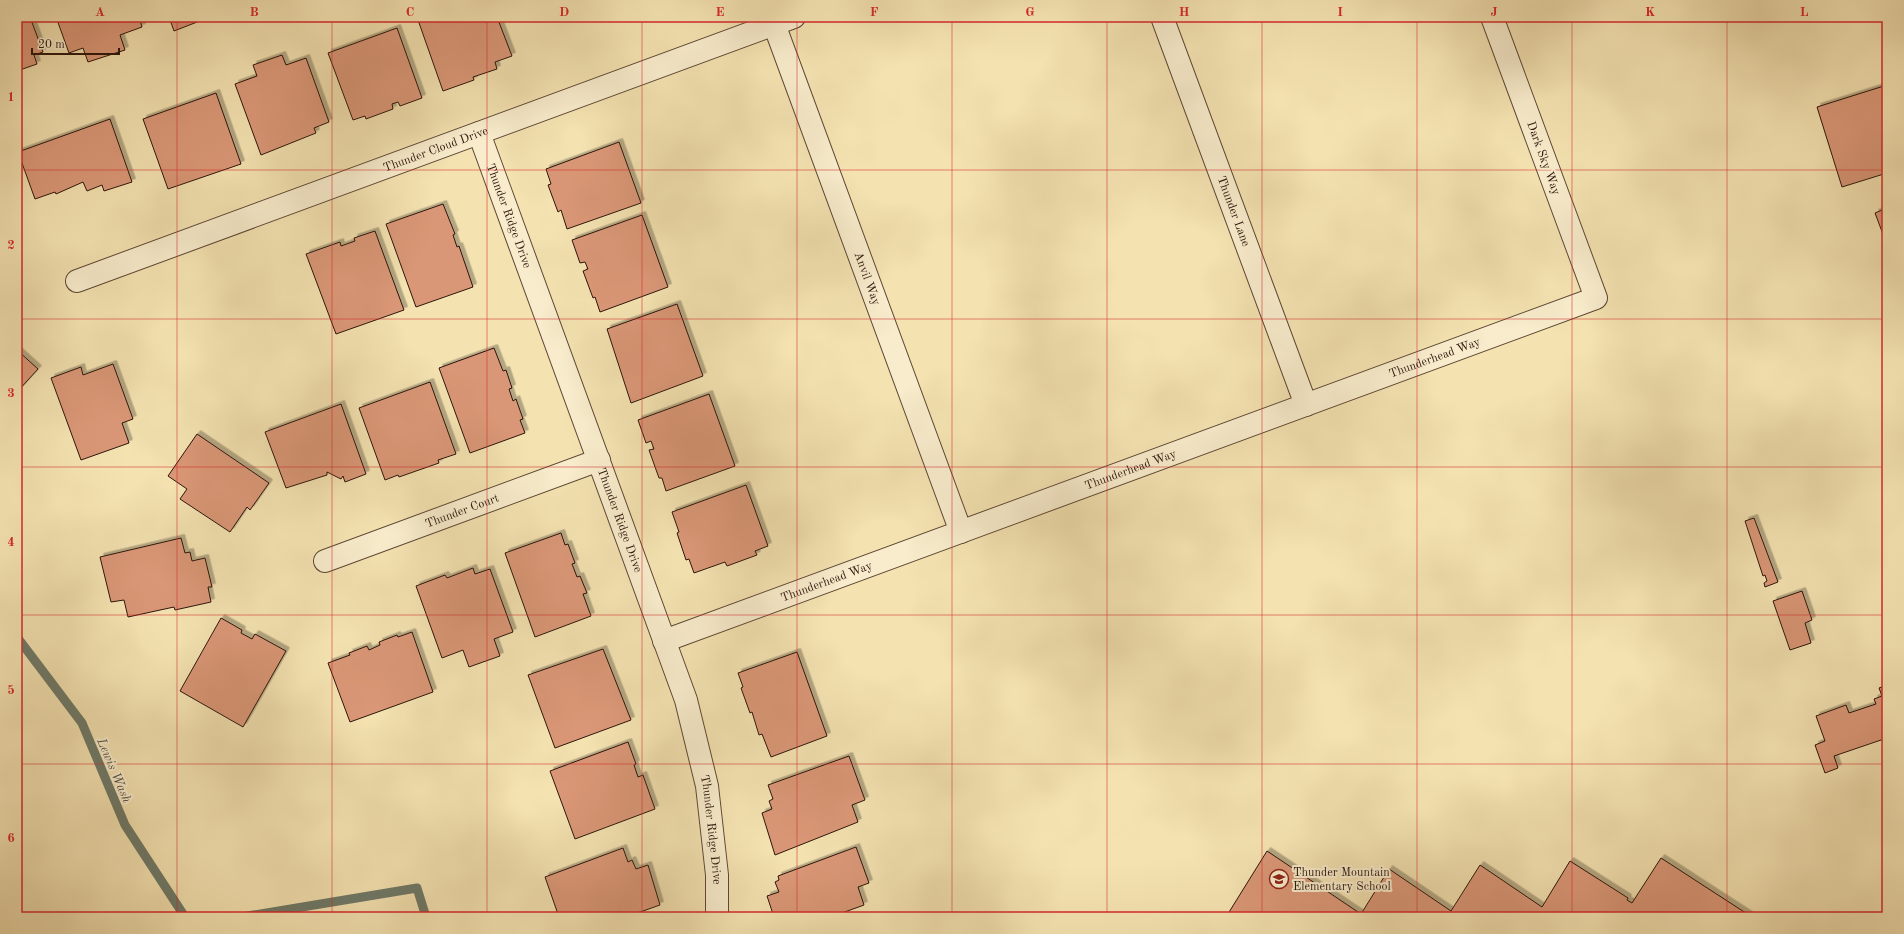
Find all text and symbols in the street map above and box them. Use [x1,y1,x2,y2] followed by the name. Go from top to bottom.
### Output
[95,6,105,19] text: A
[249,6,259,19] text: B
[406,6,414,19] text: C
[559,6,569,19] text: D
[716,6,725,19] text: E
[870,6,879,19] text: F
[1025,6,1035,19] text: G
[1179,6,1190,19] text: H
[1337,6,1343,19] text: I
[1490,6,1498,19] text: J
[1645,6,1655,19] text: K
[1800,6,1809,19] text: L
[32,30,119,56] scale bar
[38,39,65,51] text: 20 m
[7,91,15,104] text: 1
[1524,120,1562,197] street label: Dark Sky Way
[382,125,490,175] street label: Thunder Cloud Drive
[484,162,533,270] street label: Thunder Ridge Drive
[1215,175,1252,249] street label: Thunder Lane
[7,239,15,252] text: 2
[851,250,882,308] street label: Anvil Way
[1388,336,1483,381] street label: Thunderhead Way
[7,387,15,400] text: 3
[1083,448,1179,493] street label: Thunderhead Way
[595,466,644,575] street label: Thunder Ridge Drive
[424,492,501,531] street label: Thunder Court
[7,536,15,549] text: 4
[779,560,875,604] street label: Thunderhead Way
[7,684,15,697] text: 5
[94,735,133,805] water label: Lewis Wash
[698,774,722,885] street label: Thunder Ridge Drive
[7,832,15,845] text: 6
[1293,867,1391,893] place label: Thunder Mountain Elementary School
[1268,868,1290,890] school or university icon: Thunder Mountain Elementary School

